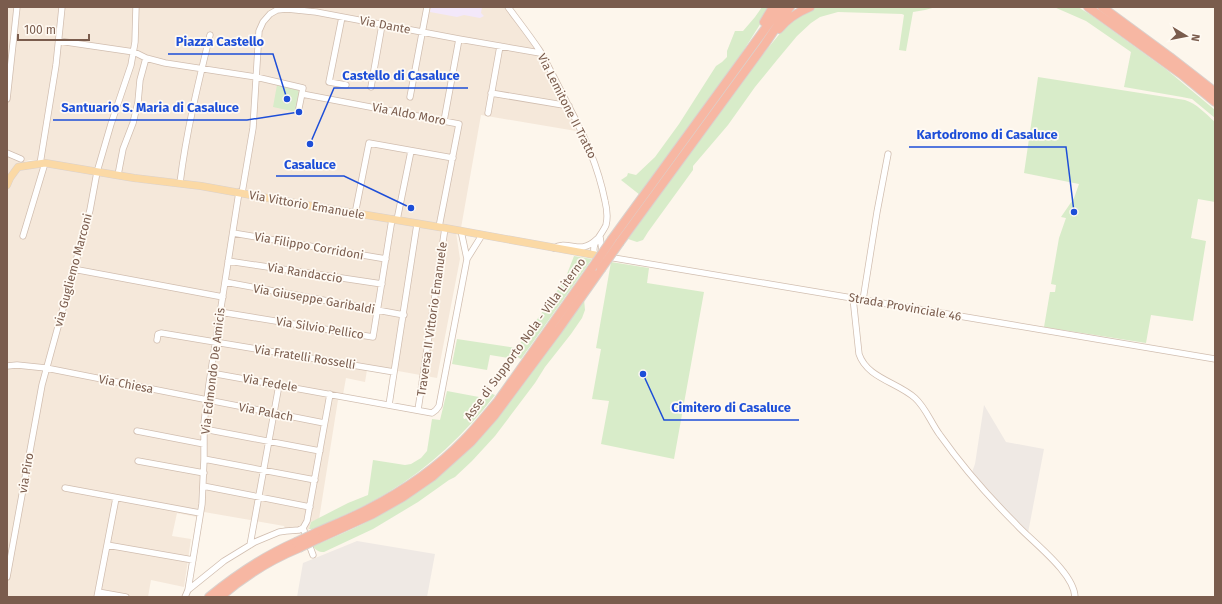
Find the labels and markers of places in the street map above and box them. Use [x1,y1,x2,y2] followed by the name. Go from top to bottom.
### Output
[168,29,273,54] callout: Piazza Castello
[334,63,468,88] callout: Castello di Casaluce
[53,95,247,120] callout: Santuario S. Maria di Casaluce
[909,122,1066,147] callout: Kartodromo di Casaluce
[276,151,344,176] callout: Casaluce
[664,395,799,420] callout: Cimitero di Casaluce

